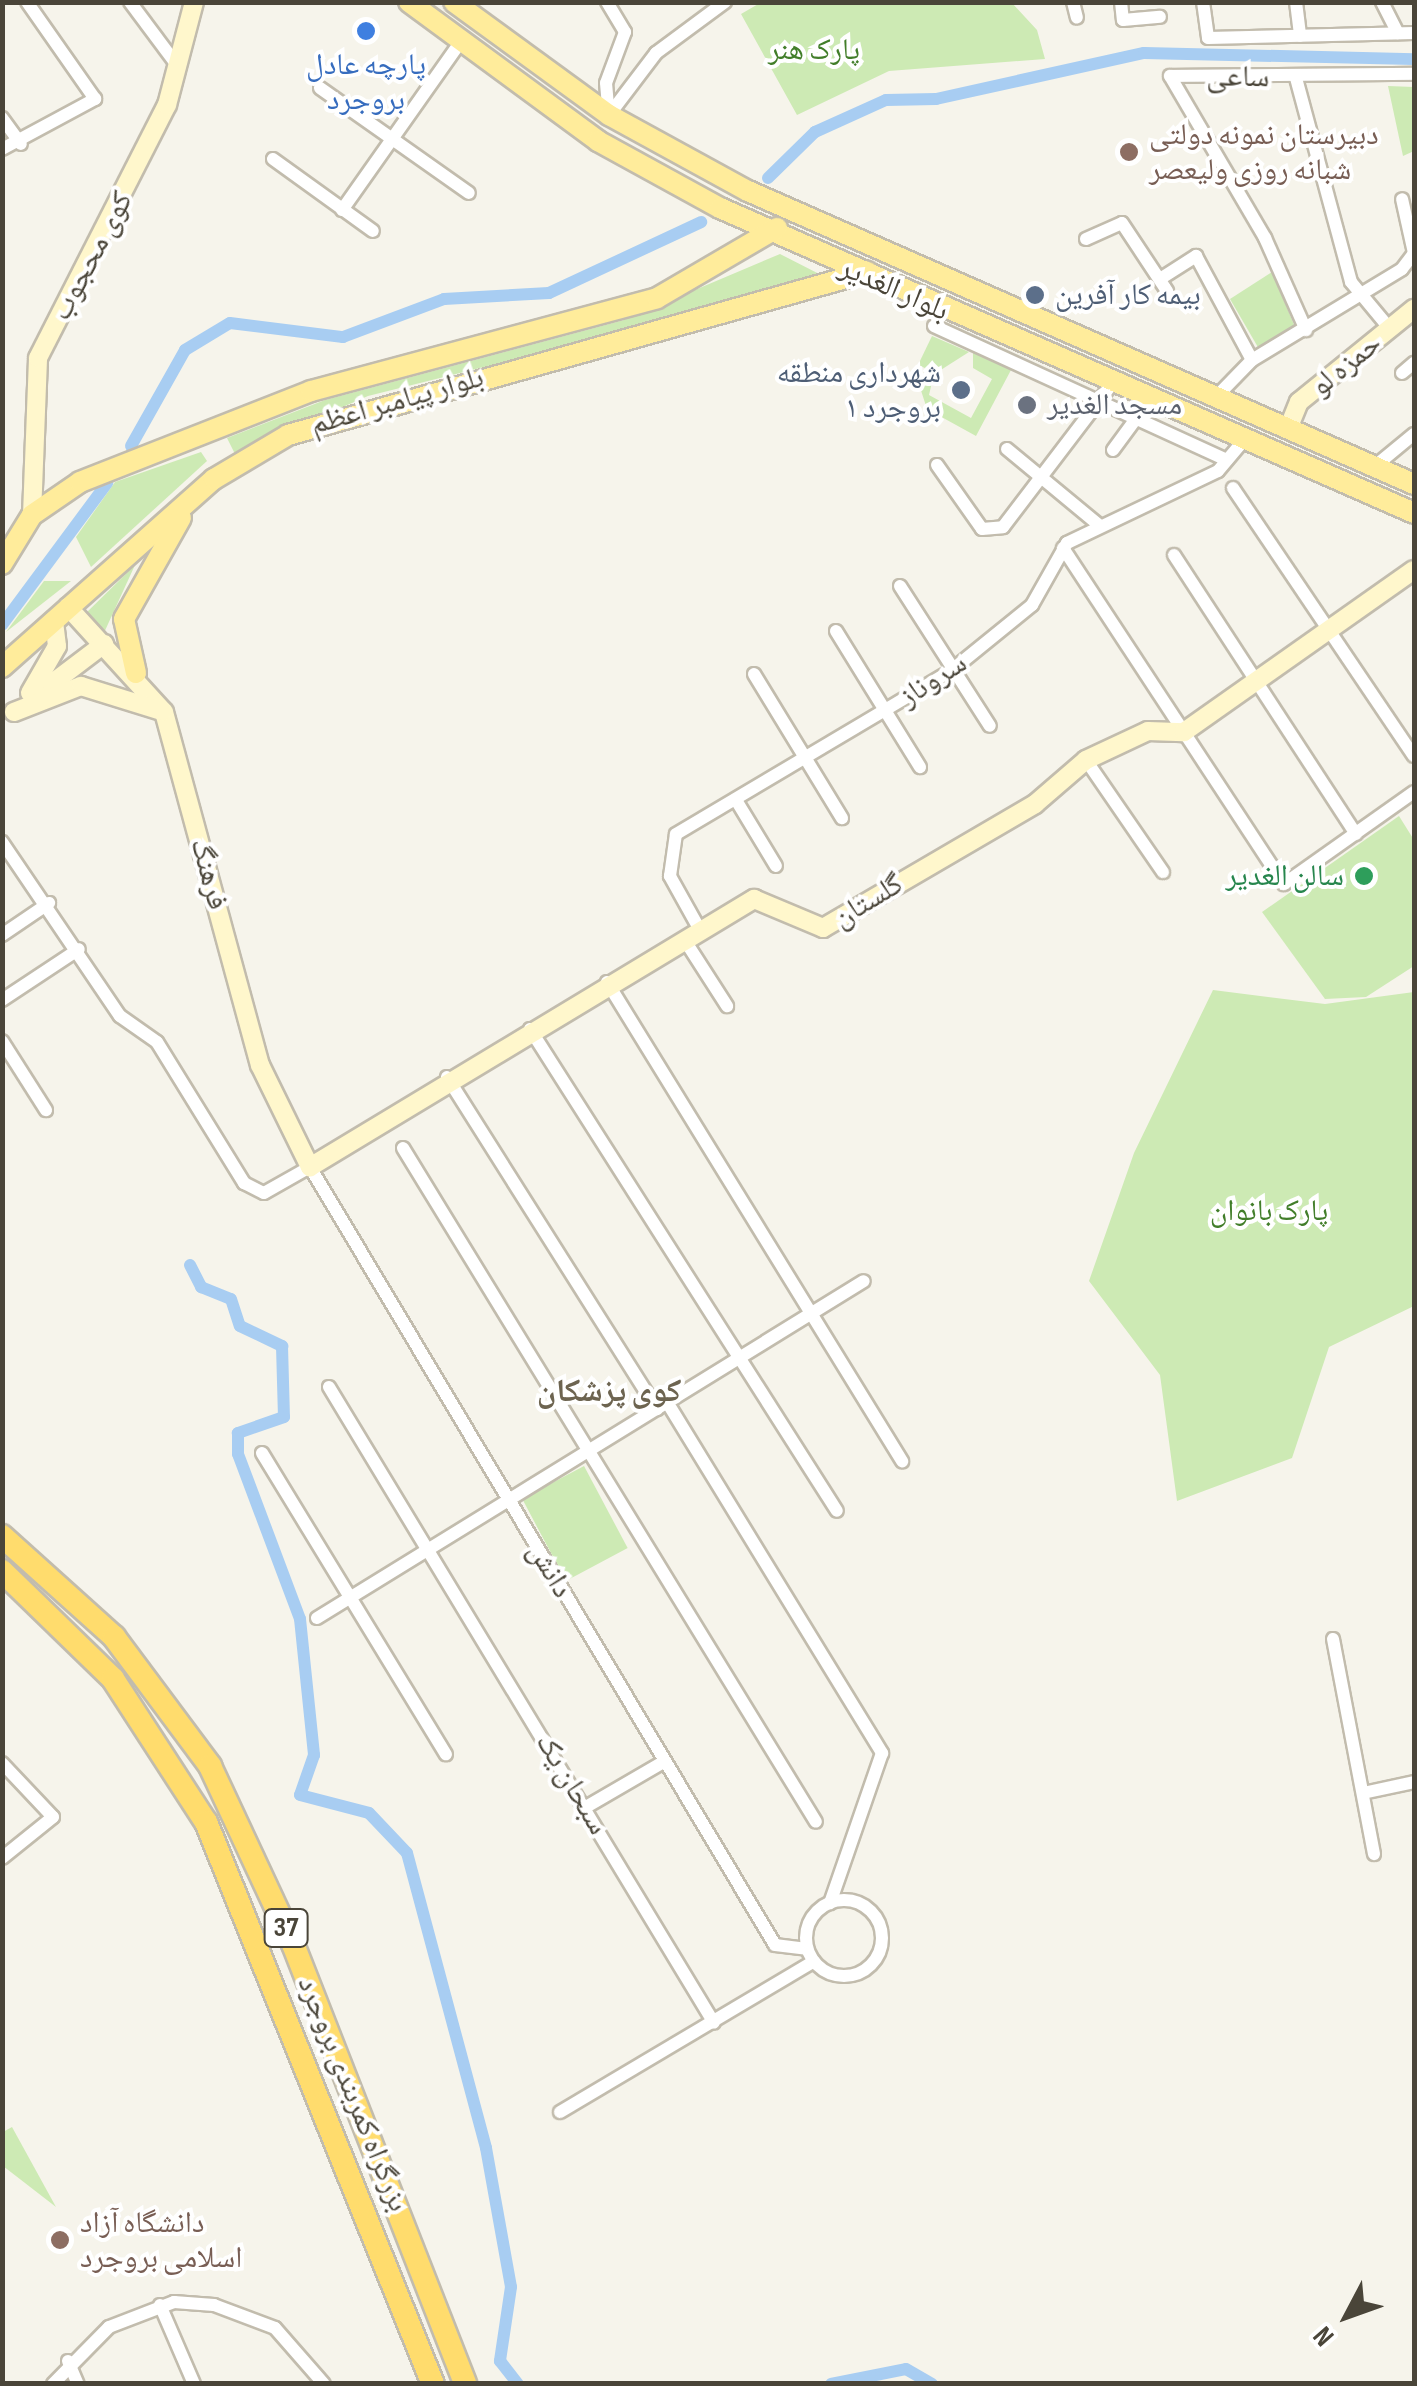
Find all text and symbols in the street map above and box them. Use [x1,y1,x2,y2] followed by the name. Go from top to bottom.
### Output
[355,20,377,42] marker: پارچه عادل بروجرد
[768,32,860,68] park label: پارک هنر
[306,47,426,118] place label: پارچه عادل بروجرد
[1206,58,1270,96] street label: ساعی
[1149,117,1379,188] place label: دبیرستان نمونه دولتی شبانه روزی ولیعصر
[1118,141,1140,163] marker: دبیرستان نمونه دولتی شبانه روزی ولیعصر
[43,185,141,327] street label: کوی محجوب
[834,249,954,329] street label: بلوار الغدیر
[1055,277,1201,313] place label: بیمه کار آفرین
[1024,284,1046,306] marker: بیمه کار آفرین
[1303,326,1389,404] street label: حمزه لو
[777,355,941,426] place label: شهرداری منطقه ۱ بروجرد
[306,359,488,443] street label: بلوار پیامبر اعظم
[950,379,972,401] marker: شهرداری منطقه ۱ بروجرد
[1047,387,1182,423] place label: مسجد الغدیر
[1016,394,1038,416] marker: مسجد الغدیر
[892,645,974,715] street label: سروناز
[182,835,236,913] street label: فرهنگ
[1225,858,1344,894] place label: سالن الغدیر
[1353,865,1375,887] marker: سالن الغدیر
[826,866,910,936] street label: گلستان
[1210,1193,1328,1229] park label: پارک بانوان
[537,1373,681,1411] district label: کوی پزشکان
[520,1536,580,1604] street label: دانش
[528,1727,616,1841] street label: سبحان یک
[264,1905,308,1951] road number: 37
[289,1971,417,2217] street label: بزرگراه کمربندی بروجرد
[80,2205,242,2276] place label: دانشگاه آزاد اسلامی بروجرد
[49,2229,71,2251] marker: دانشگاه آزاد اسلامی بروجرد
[1297,2266,1397,2366] north arrow
[1307,2320,1341,2352] text: N

